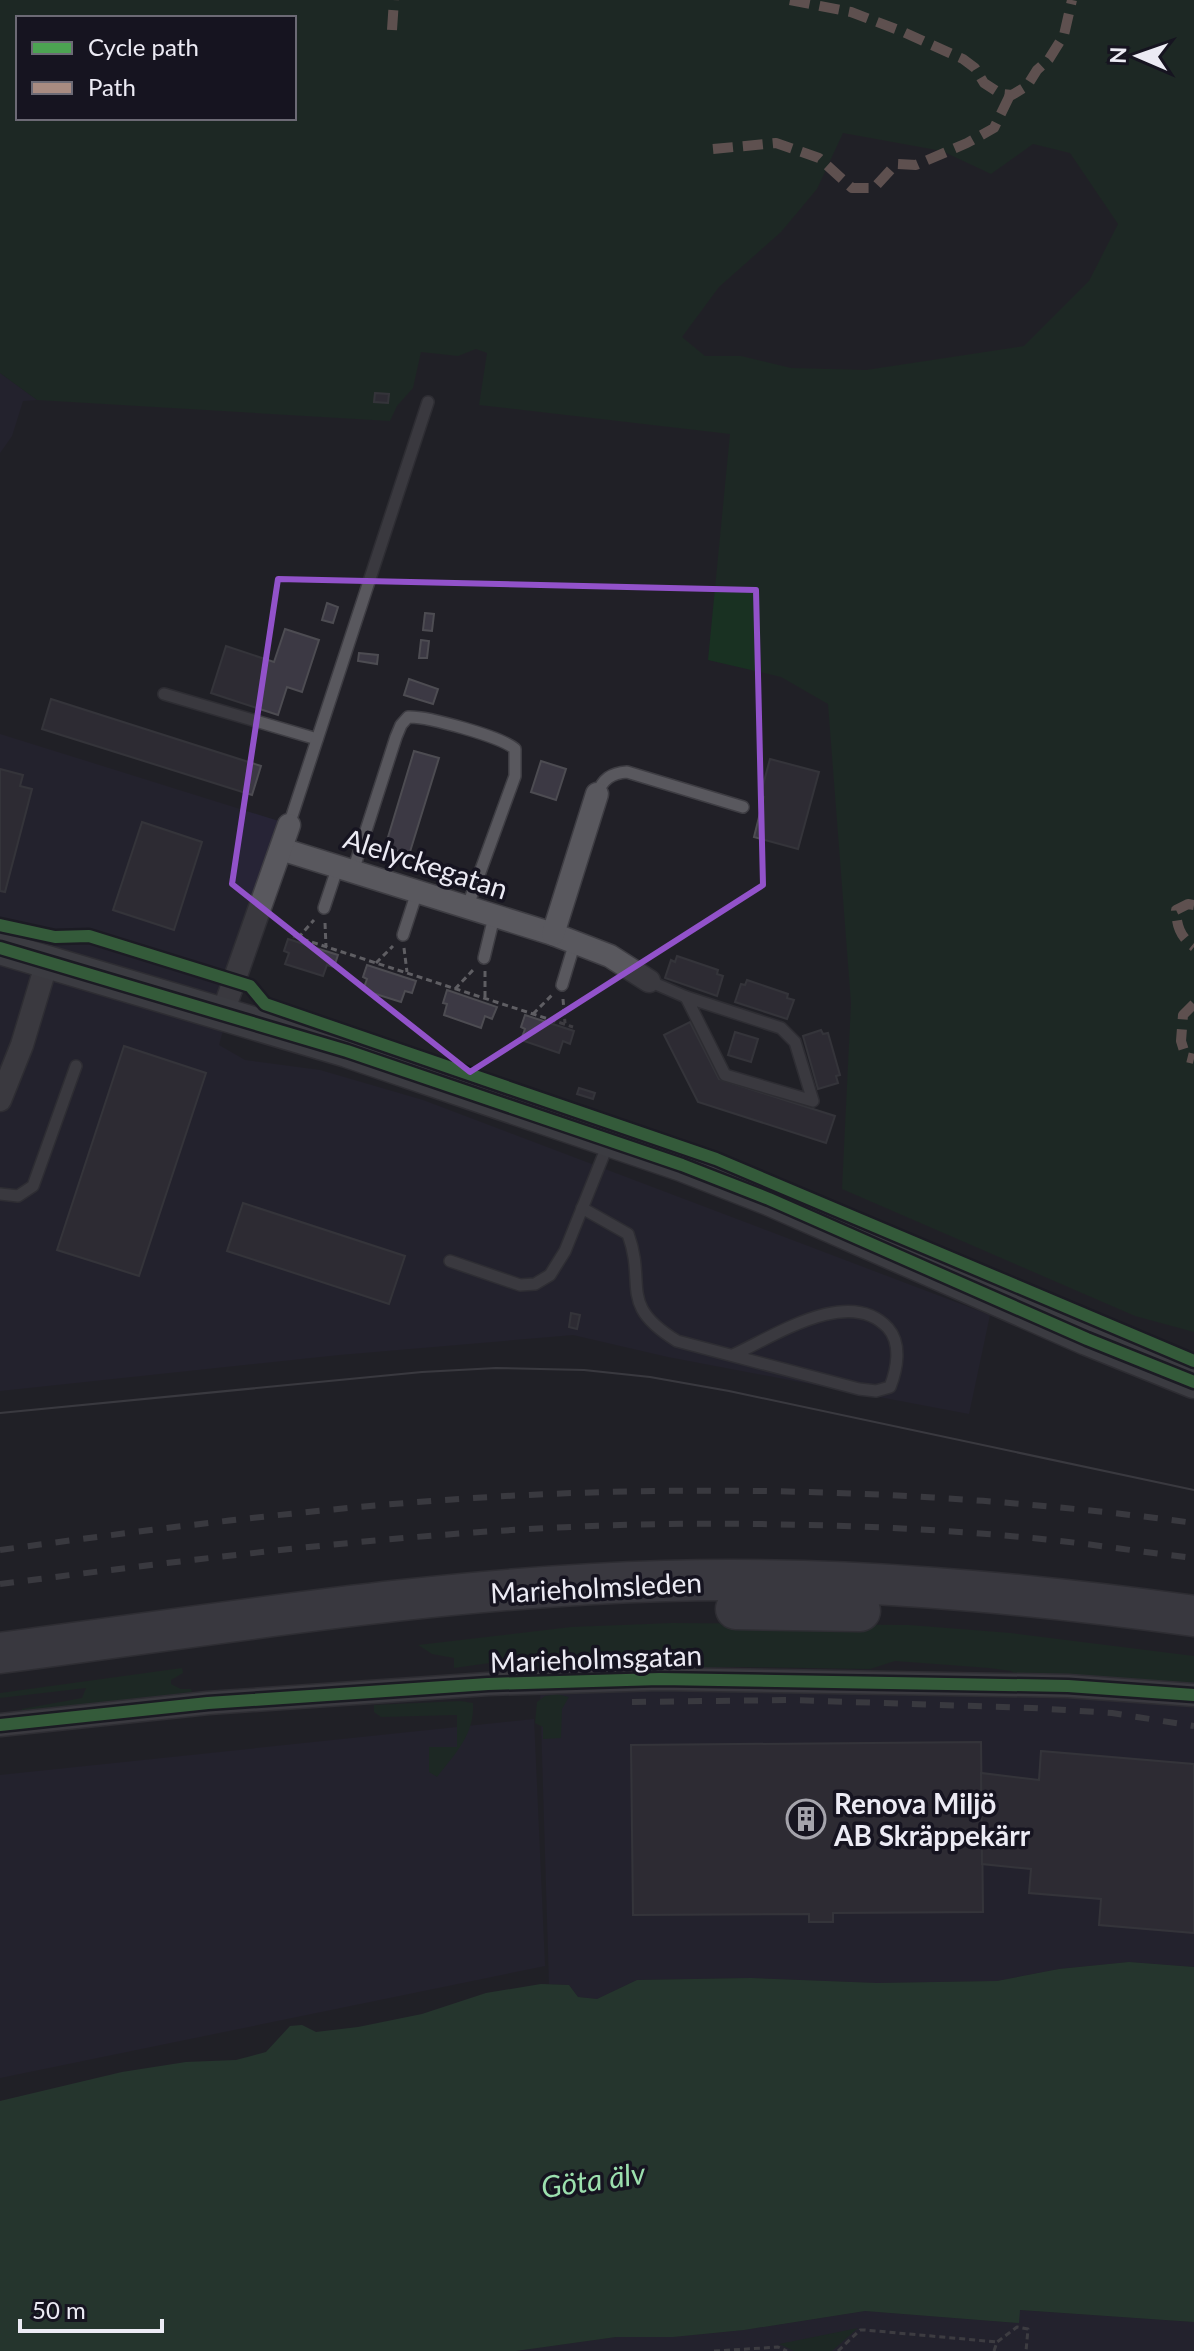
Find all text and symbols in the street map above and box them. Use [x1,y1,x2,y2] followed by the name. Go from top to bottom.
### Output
[16,16,296,120] legend
[1098,16,1178,96] north arrow
[88,32,199,61] text: Cycle path
[1104,46,1131,64] text: N
[88,72,136,101] text: Path
[340,821,512,905] street label: Alelyckegatan
[489,1564,703,1610] street label: Marieholmsleden
[489,1637,703,1679] street label: Marieholmsgatan
[833,1786,1031,1852] place label: Renova Miljö AB Skräppekärr
[785,1798,827,1840] building icon: Renova Miljö AB Skräppekärr
[539,2154,648,2204] water label: Göta älv
[20,2283,162,2333] scale bar
[32,2295,86,2324] text: 50 m

